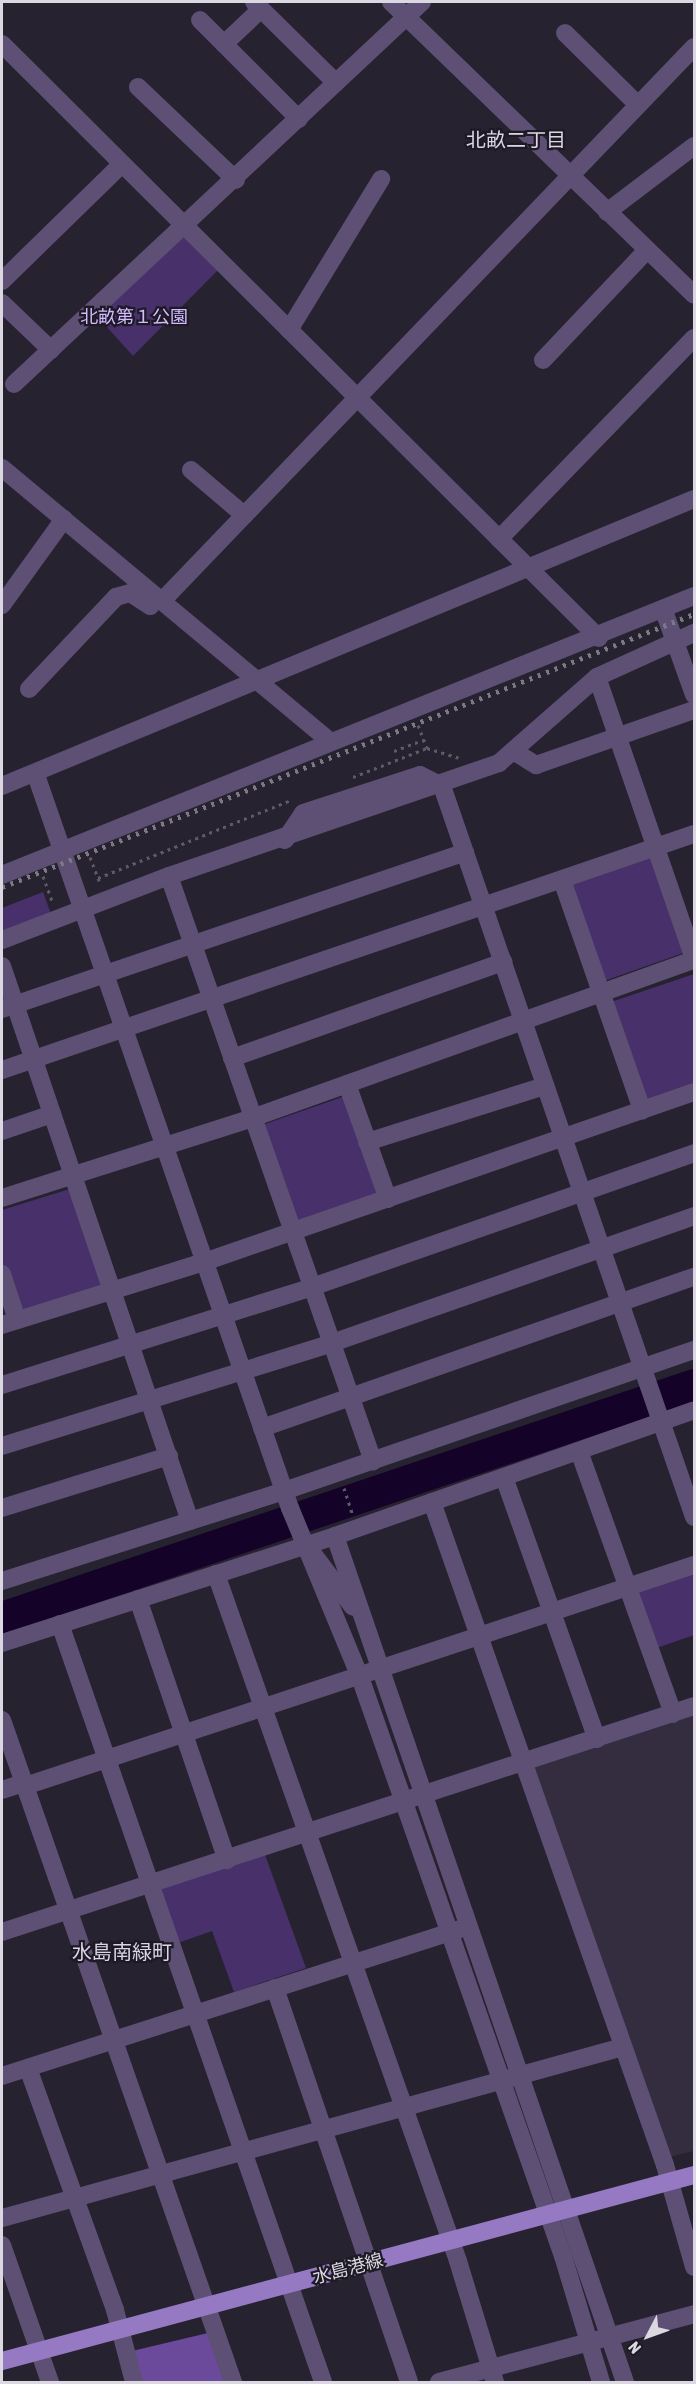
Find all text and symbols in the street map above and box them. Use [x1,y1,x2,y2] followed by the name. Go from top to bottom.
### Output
[466,127,566,151] district label: 北畝二丁目
[80,306,188,328] park label: 北畝第１公園
[72,1939,172,1963] district label: 水島南緑町
[310,2249,386,2289] street label: 水島港線
[618,2306,678,2366] north arrow
[625,2338,644,2357] text: N

